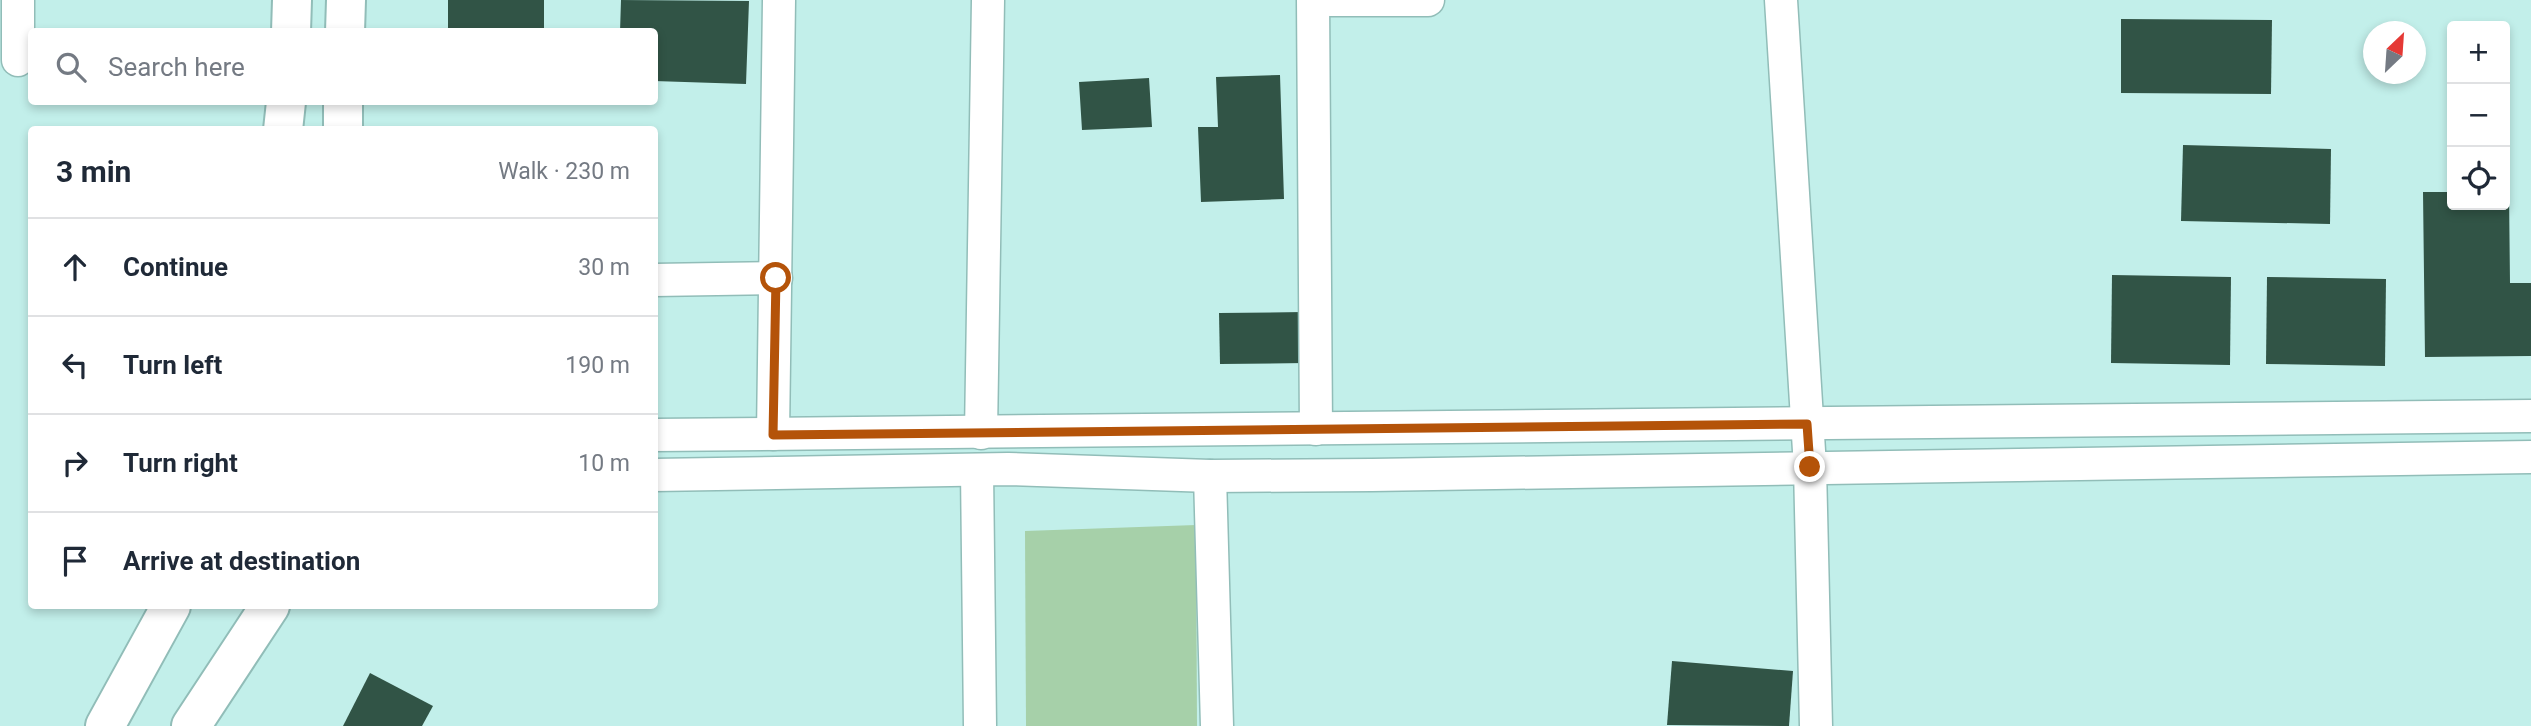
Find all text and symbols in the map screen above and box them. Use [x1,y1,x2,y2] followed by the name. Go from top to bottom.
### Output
[2363,21,2426,84] north arrow
[2447,21,2510,210] map controls
[2447,21,2510,84] button: +
[28,28,658,105] search box
[52,48,90,86] icon: search
[108,52,245,82] text: Search here
[2447,84,2510,147] button: −
[2447,147,2510,210] button: locate
[56,154,131,189] text: 3 min
[498,158,630,185] text: Walk · 230 m
[56,248,94,286] icon: ahead
[123,252,228,282] text: Continue
[578,254,630,281] text: 30 m
[760,262,791,293] route start
[56,346,94,384] icon: left
[123,350,222,380] text: Turn left
[565,352,630,379] text: 190 m
[56,444,94,482] icon: right
[123,448,238,478] text: Turn right
[578,450,630,477] text: 10 m
[1794,451,1825,482] route end
[56,542,94,580] icon: arrive
[123,546,360,576] text: Arrive at destination

